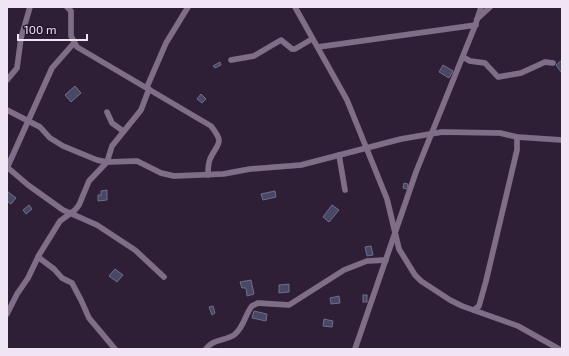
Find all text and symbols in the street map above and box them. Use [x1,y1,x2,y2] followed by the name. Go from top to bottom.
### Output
[18,16,87,42] scale bar
[24,22,56,36] text: 100 m

